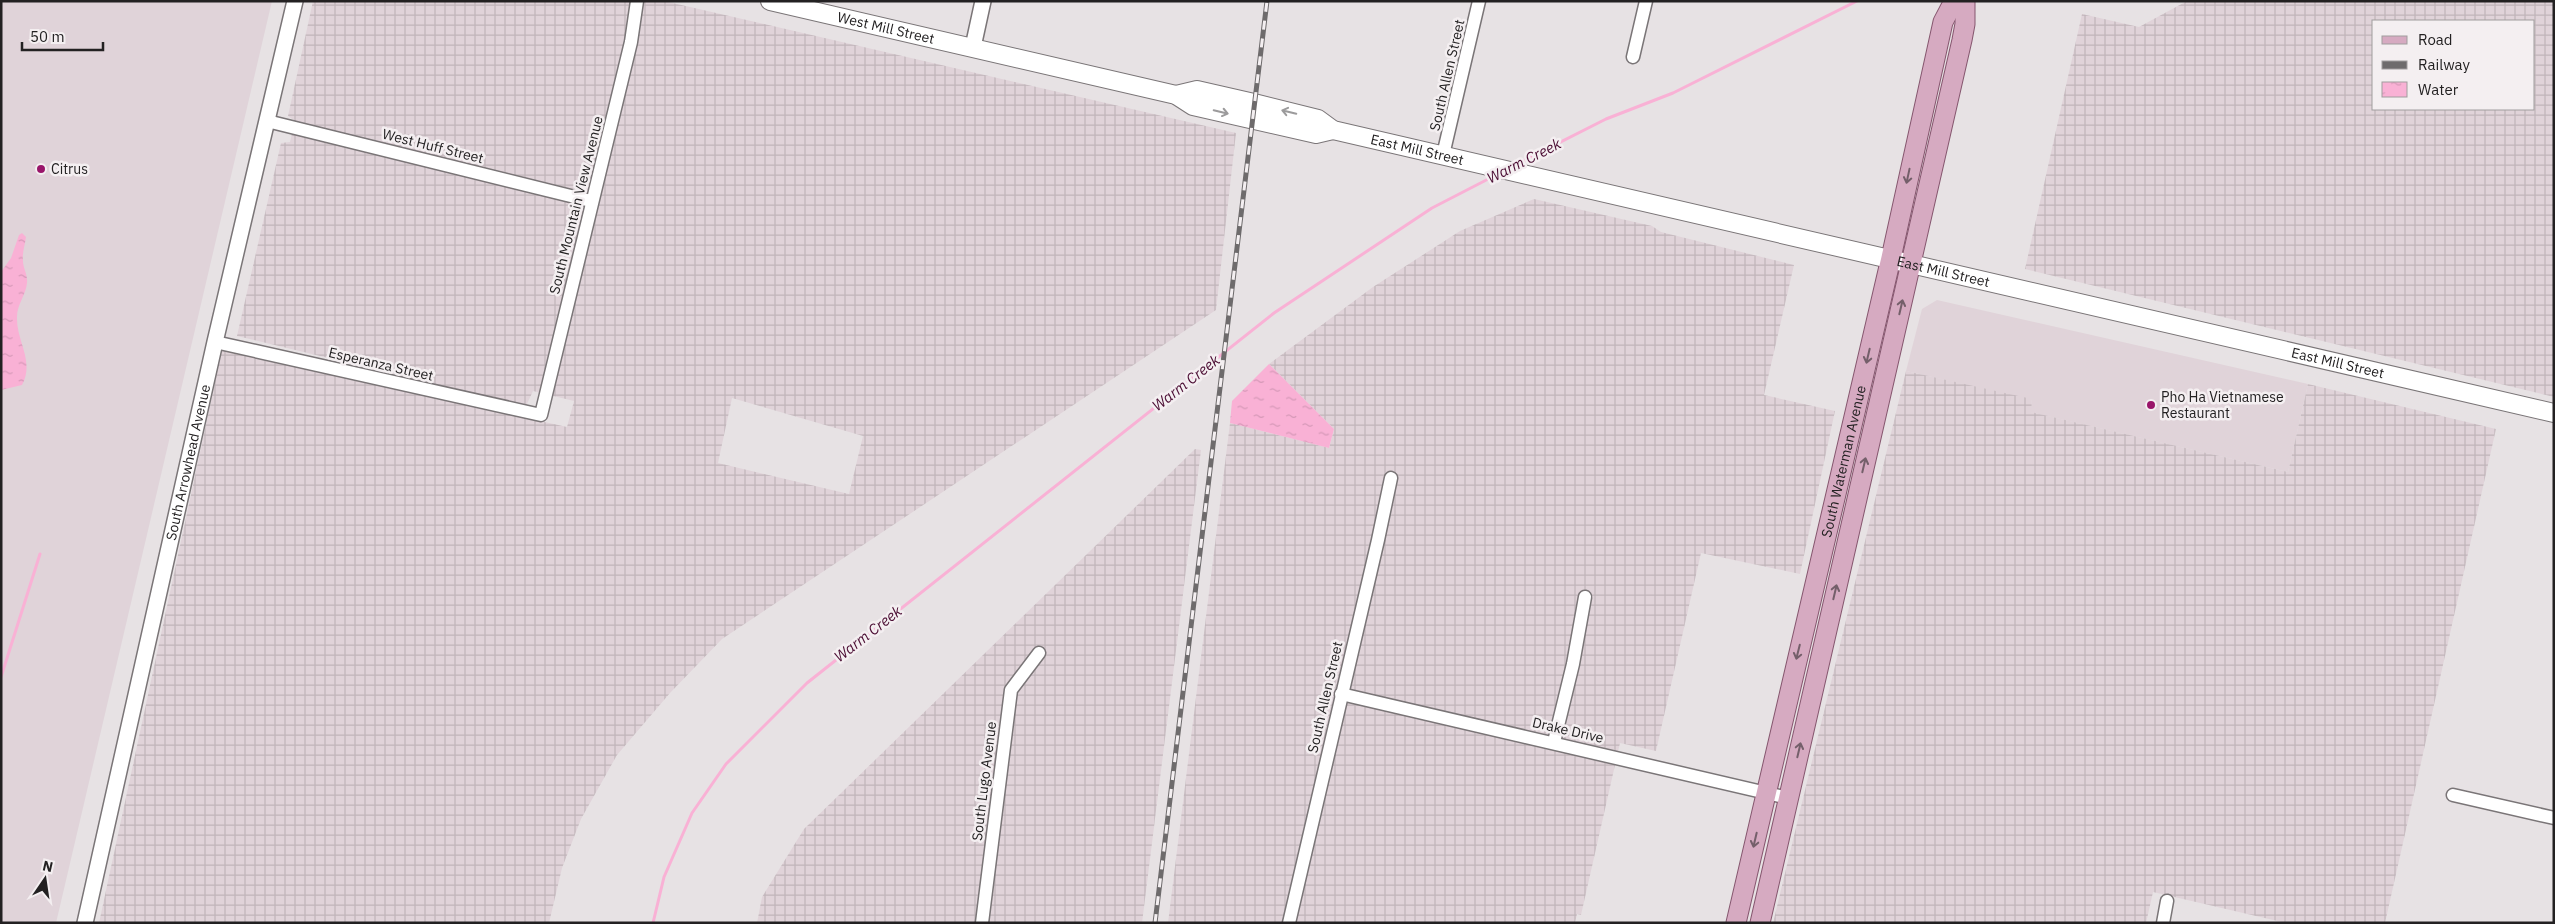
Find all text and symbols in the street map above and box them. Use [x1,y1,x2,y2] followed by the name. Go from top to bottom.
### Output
[836,8,936,48] street label: West Mill Street
[1425,17,1469,133] street label: South Allen Street
[22,20,104,52] scale bar
[2372,20,2535,110] legend
[30,27,65,46] text: 50 m
[2418,30,2453,49] text: Road
[2418,55,2471,74] text: Railway
[2418,80,2459,99] text: Water
[1281,107,1297,116] one-way arrow
[1213,108,1229,117] one-way arrow
[545,114,607,296] street label: South Mountain View Avenue
[381,125,485,167] street label: West Huff Street
[1369,130,1465,169] street label: East Mill Street
[1484,134,1564,187] water label: Warm Creek
[51,160,88,178] place label: Citrus
[35,163,47,175] marker: Citrus
[1903,168,1912,184] one-way arrow
[1895,252,1991,291] street label: East Mill Street
[1897,299,1906,315] one-way arrow
[327,343,435,385] street label: Esperanza Street
[2290,343,2386,382] street label: East Mill Street
[1863,348,1872,364] one-way arrow
[1148,350,1224,415] water label: Warm Creek
[162,382,214,542] street label: South Arrowhead Avenue
[1817,383,1870,539] street label: South Waterman Avenue
[2161,388,2284,422] place label: Pho Ha Vietnamese Restaurant
[2145,399,2157,411] marker: Pho Ha Vietnamese Restaurant
[1860,458,1869,474] one-way arrow
[1831,584,1841,600] one-way arrow
[830,601,906,666] water label: Warm Creek
[1303,639,1347,755] street label: South Allen Street
[1793,643,1802,659] one-way arrow
[1531,713,1606,747] street label: Drake Drive
[968,720,1000,842] street label: South Lugo Avenue
[1795,743,1804,759] one-way arrow
[1750,831,1759,847] one-way arrow
[20,854,70,904] north arrow
[41,856,55,876] text: N

